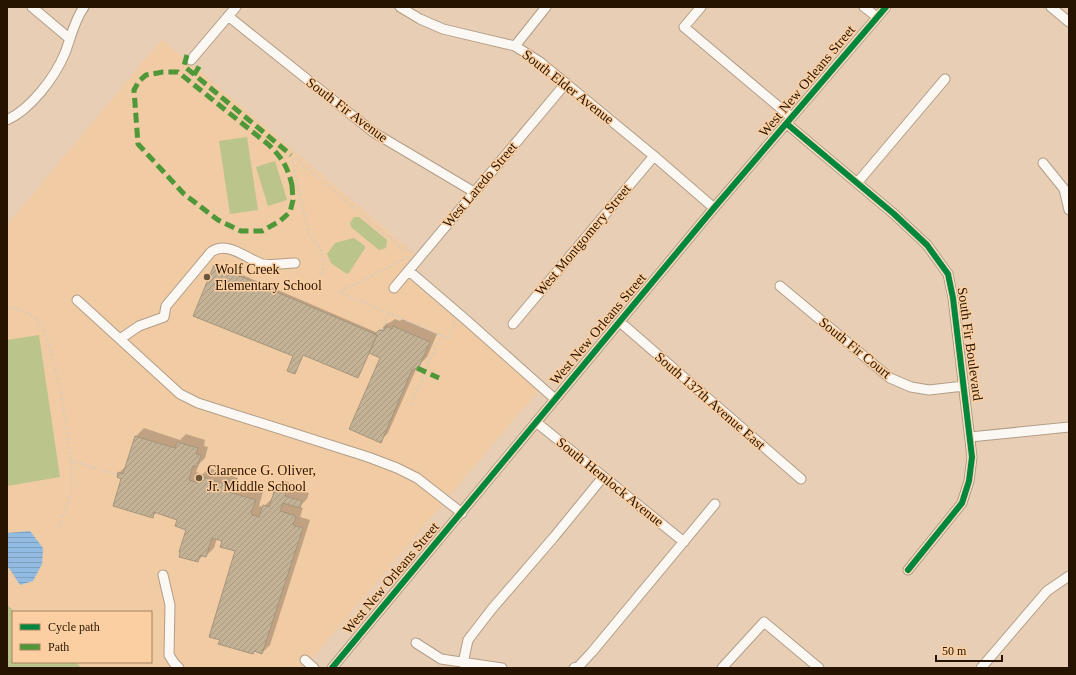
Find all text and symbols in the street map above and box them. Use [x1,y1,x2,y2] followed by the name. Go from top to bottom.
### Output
[756,22,858,140] street label: West New Orleans Street
[519,47,617,127] street label: South Elder Avenue
[303,75,391,145] street label: South Fir Avenue
[440,139,520,231] street label: West Laredo Street
[532,181,634,299] street label: West Montgomery Street
[215,262,322,293] place label: Wolf Creek Elementary School
[547,270,649,388] street label: West New Orleans Street
[202,272,212,282] marker: Wolf Creek Elementary School
[955,286,985,402] street label: South Fir Boulevard
[816,315,894,382] street label: South Fir Court
[652,349,768,453] street label: South 137th Avenue East
[554,434,666,530] street label: South Hemlock Avenue
[207,463,316,494] place label: Clarence G. Oliver, Jr. Middle School
[194,473,204,483] marker: Clarence G. Oliver, Jr. Middle School
[340,519,442,637] street label: West New Orleans Street
[12,611,152,663] legend
[48,620,100,634] text: Cycle path
[936,637,1002,663] scale bar
[48,640,69,654] text: Path
[942,644,967,658] text: 50 m

